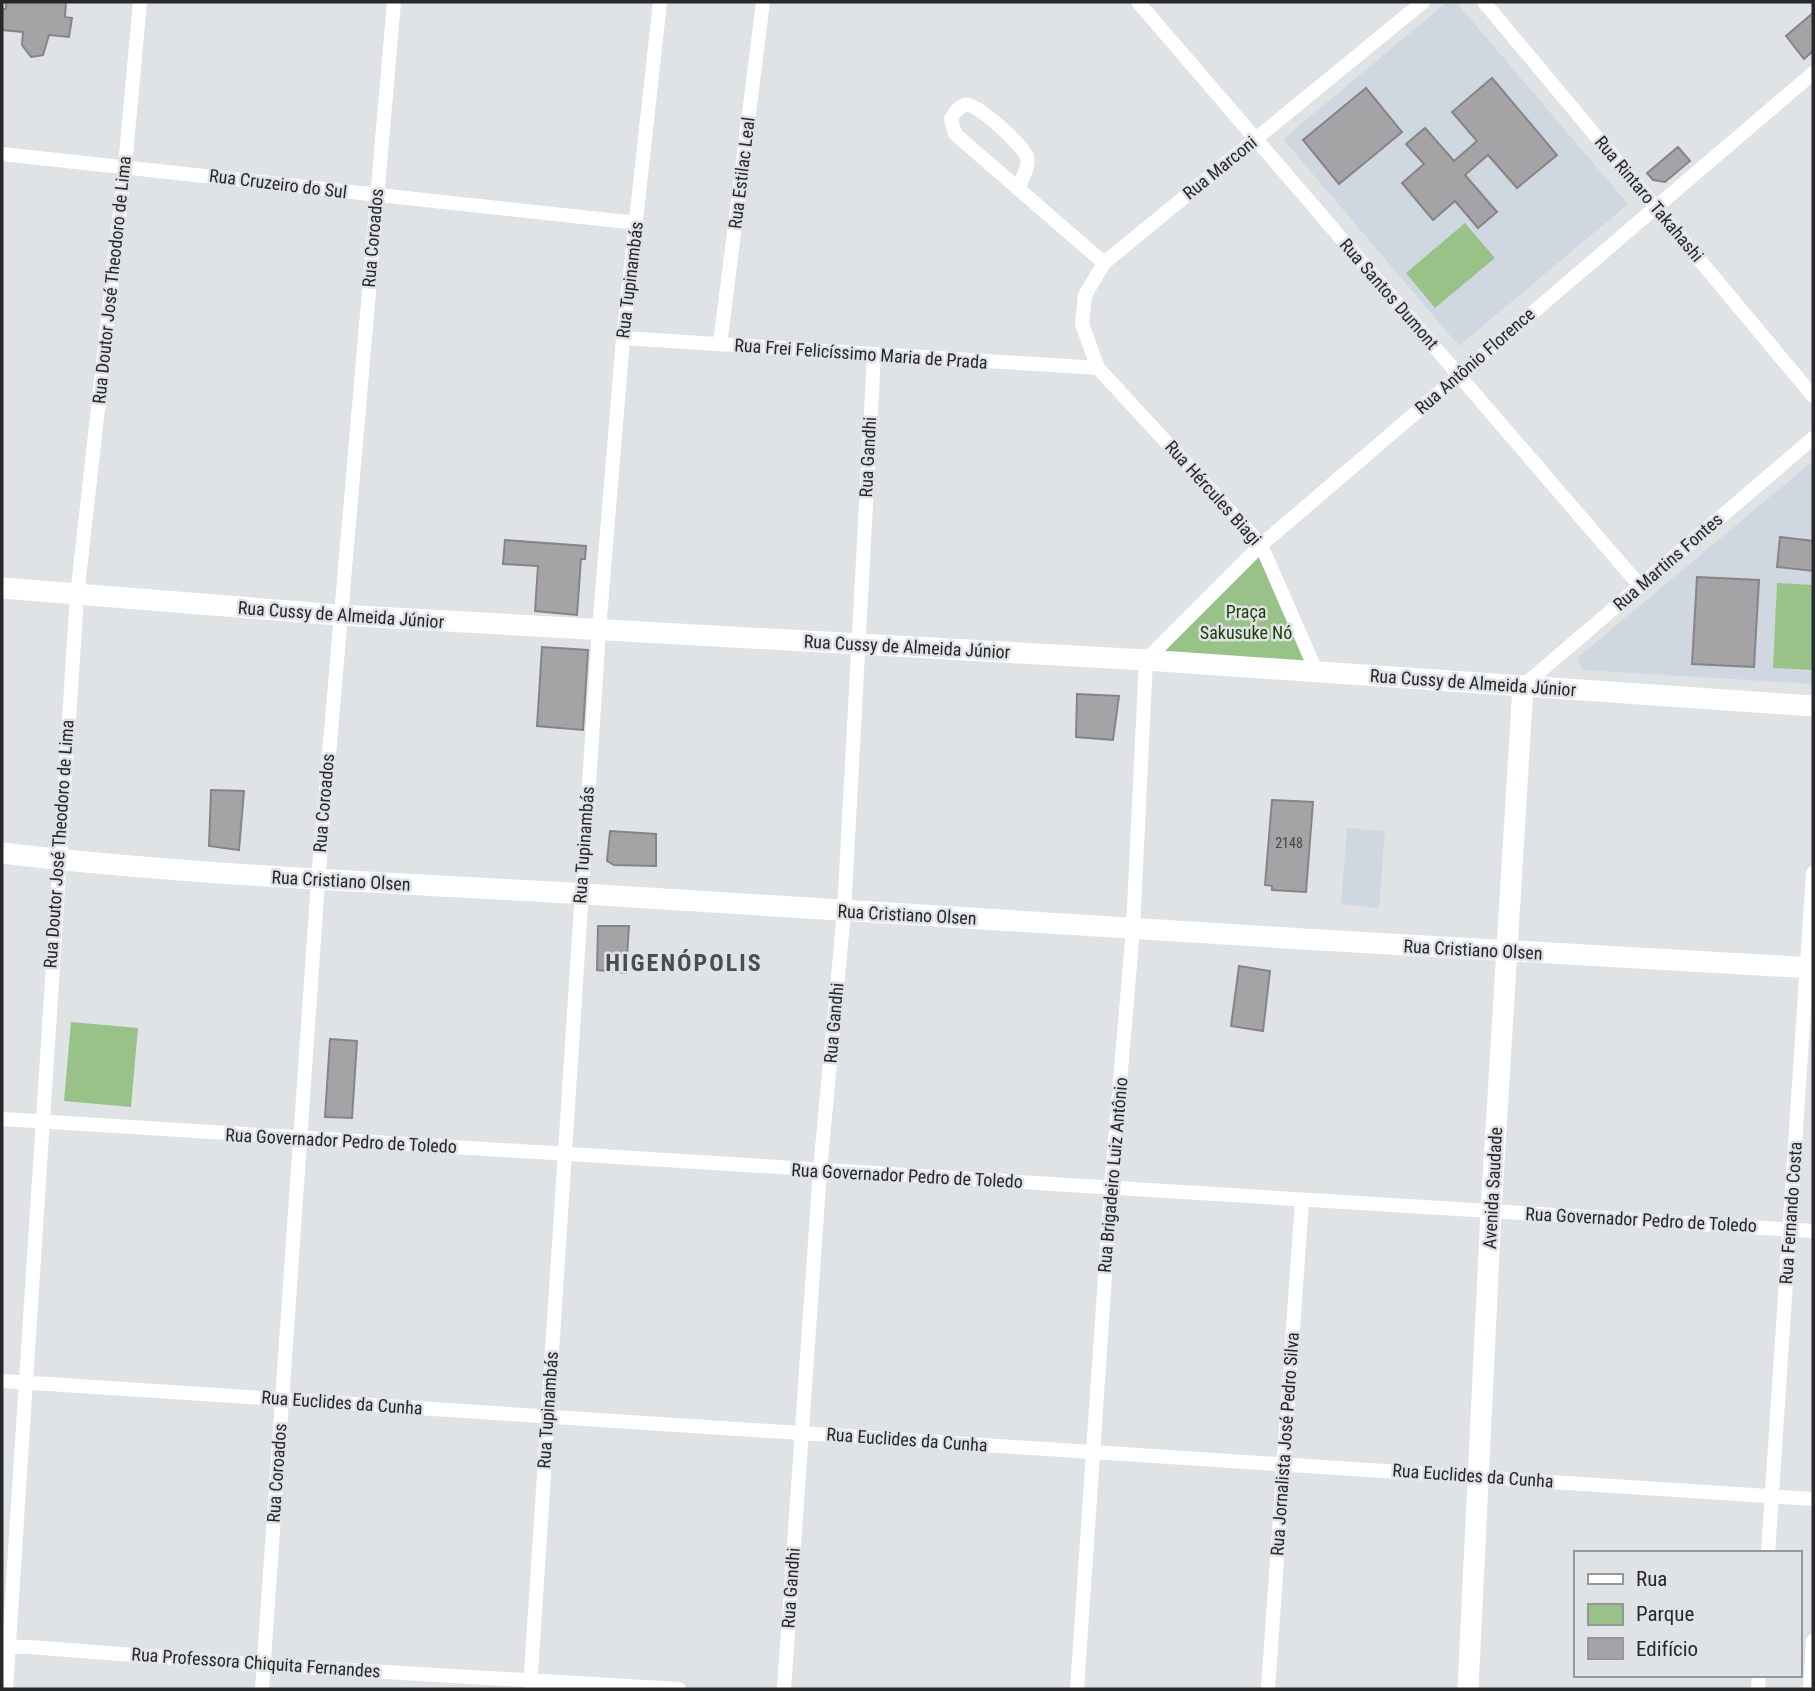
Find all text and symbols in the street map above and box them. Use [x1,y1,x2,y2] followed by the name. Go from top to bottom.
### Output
[724,116,759,230] street label: Rua Estilac Leal
[1179,132,1261,204] street label: Rua Marconi
[1591,132,1708,266] street label: Rua Rintaro Takahashi
[88,155,135,405] street label: Rua Doutor José Theodoro de Lima
[208,165,348,202] street label: Rua Cruzeiro do Sul
[358,188,387,288] street label: Rua Coroados
[612,220,647,340] street label: Rua Tupinambás
[1336,234,1443,353] street label: Rua Santos Dumont
[1411,303,1539,418] street label: Rua Antônio Florence
[734,334,988,373] street label: Rua Frei Felicíssimo Maria de Prada
[855,416,880,498] street label: Rua Gandhi
[1161,436,1266,549] street label: Rua Hércules Biagi
[1609,508,1727,615] street label: Rua Martins Fontes
[237,597,445,632] street label: Rua Cussy de Almeida Júnior
[1200,601,1292,643] park label: Praça Sakusuke Nó
[803,631,1011,662] street label: Rua Cussy de Almeida Júnior
[1369,665,1577,700] street label: Rua Cussy de Almeida Júnior
[39,719,78,969] street label: Rua Doutor José Theodoro de Lima
[309,753,338,853] street label: Rua Coroados
[569,786,598,904] street label: Rua Tupinambás
[1275,835,1303,851] house number: 2148
[271,866,411,895] street label: Rua Cristiano Olsen
[837,900,977,929] street label: Rua Cristiano Olsen
[1403,935,1543,964] street label: Rua Cristiano Olsen
[605,949,763,977] district label: HIGENÓPOLIS
[820,982,847,1064] street label: Rua Gandhi
[1093,1076,1132,1274] street label: Rua Brigadeiro Luiz Antônio
[225,1124,457,1157] street label: Rua Governador Pedro de Toledo
[1479,1126,1506,1249] street label: Avenida Saudade
[1775,1141,1806,1285] street label: Rua Fernando Costa
[791,1159,1023,1192] street label: Rua Governador Pedro de Toledo
[1525,1203,1757,1236] street label: Rua Governador Pedro de Toledo
[1266,1331,1303,1556] street label: Rua Jornalista José Pedro Silva
[533,1351,562,1469] street label: Rua Tupinambás
[261,1386,423,1419] street label: Rua Euclides da Cunha
[263,1423,290,1523] street label: Rua Coroados
[826,1423,988,1456] street label: Rua Euclides da Cunha
[1392,1459,1554,1492] street label: Rua Euclides da Cunha
[777,1547,804,1629] street label: Rua Gandhi
[1574,1551,1801,1677] legend
[1636,1567,1667,1591] text: Rua
[1636,1602,1694,1626] text: Parque
[1636,1637,1698,1661] text: Edifício
[131,1643,381,1682] street label: Rua Professora Chiquita Fernandes

